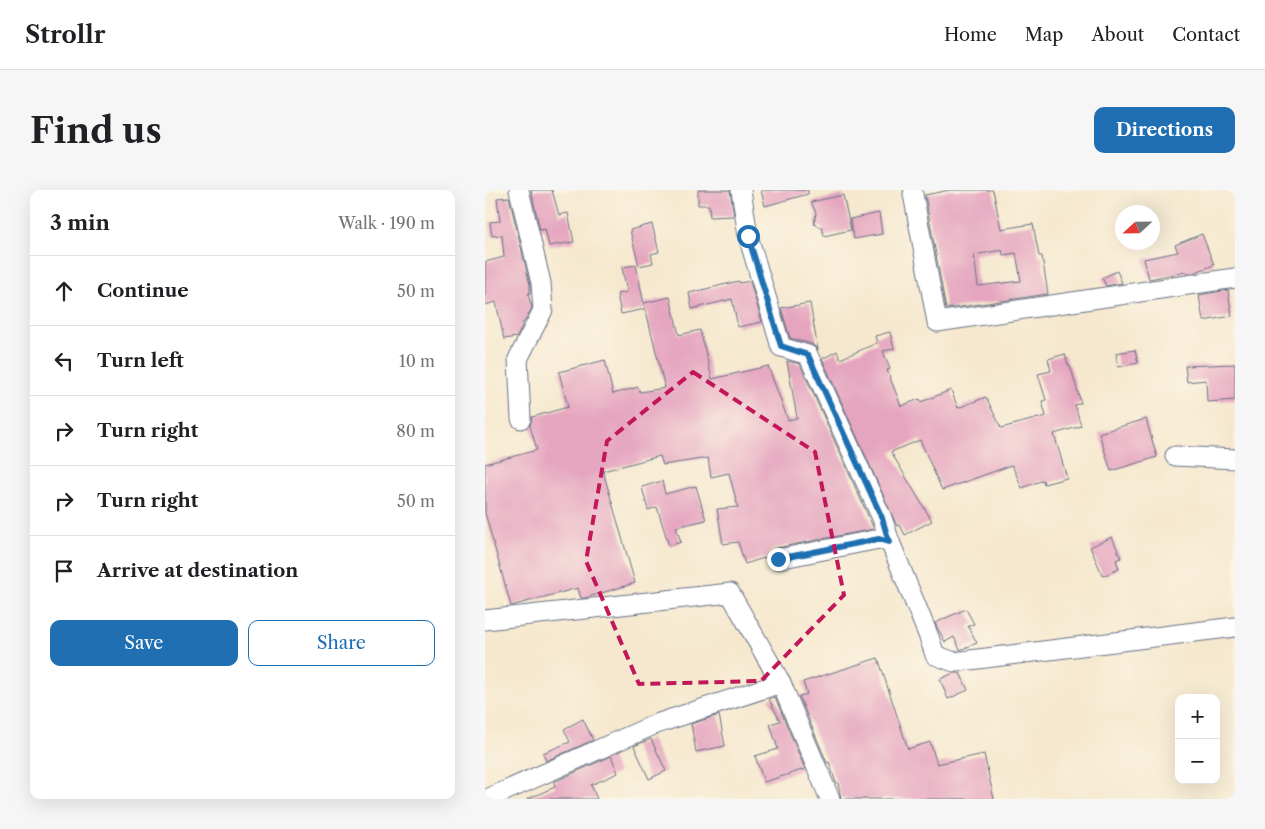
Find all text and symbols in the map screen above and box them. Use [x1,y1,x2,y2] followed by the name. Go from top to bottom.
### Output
[25,20,105,49] text: Strollr
[944,24,997,46] text: Home
[1025,24,1063,46] text: Map
[1091,24,1144,46] text: About
[1172,24,1240,46] text: Contact
[1094,107,1235,153] button: Directions
[30,109,162,152] text: Find us
[1115,205,1160,250] north arrow
[50,210,110,235] text: 3 min
[338,213,435,233] text: Walk · 190 m
[737,225,760,248] route start
[50,277,78,305] icon: ahead
[97,279,189,302] text: Continue
[397,281,435,301] text: 50 m
[50,347,78,375] icon: left
[97,349,184,372] text: Turn left
[399,351,435,371] text: 10 m
[50,417,78,445] icon: right
[97,419,198,442] text: Turn right
[396,421,435,441] text: 80 m
[50,487,78,515] icon: right
[97,489,198,512] text: Turn right
[397,491,435,511] text: 50 m
[767,548,790,571] route end
[50,557,78,585] icon: arrive
[97,559,298,582] text: Arrive at destination
[50,620,238,666] button: Save
[248,620,435,666] button: Share
[1175,694,1220,784] map controls
[1175,694,1220,739] button: +
[1175,739,1220,784] button: −

